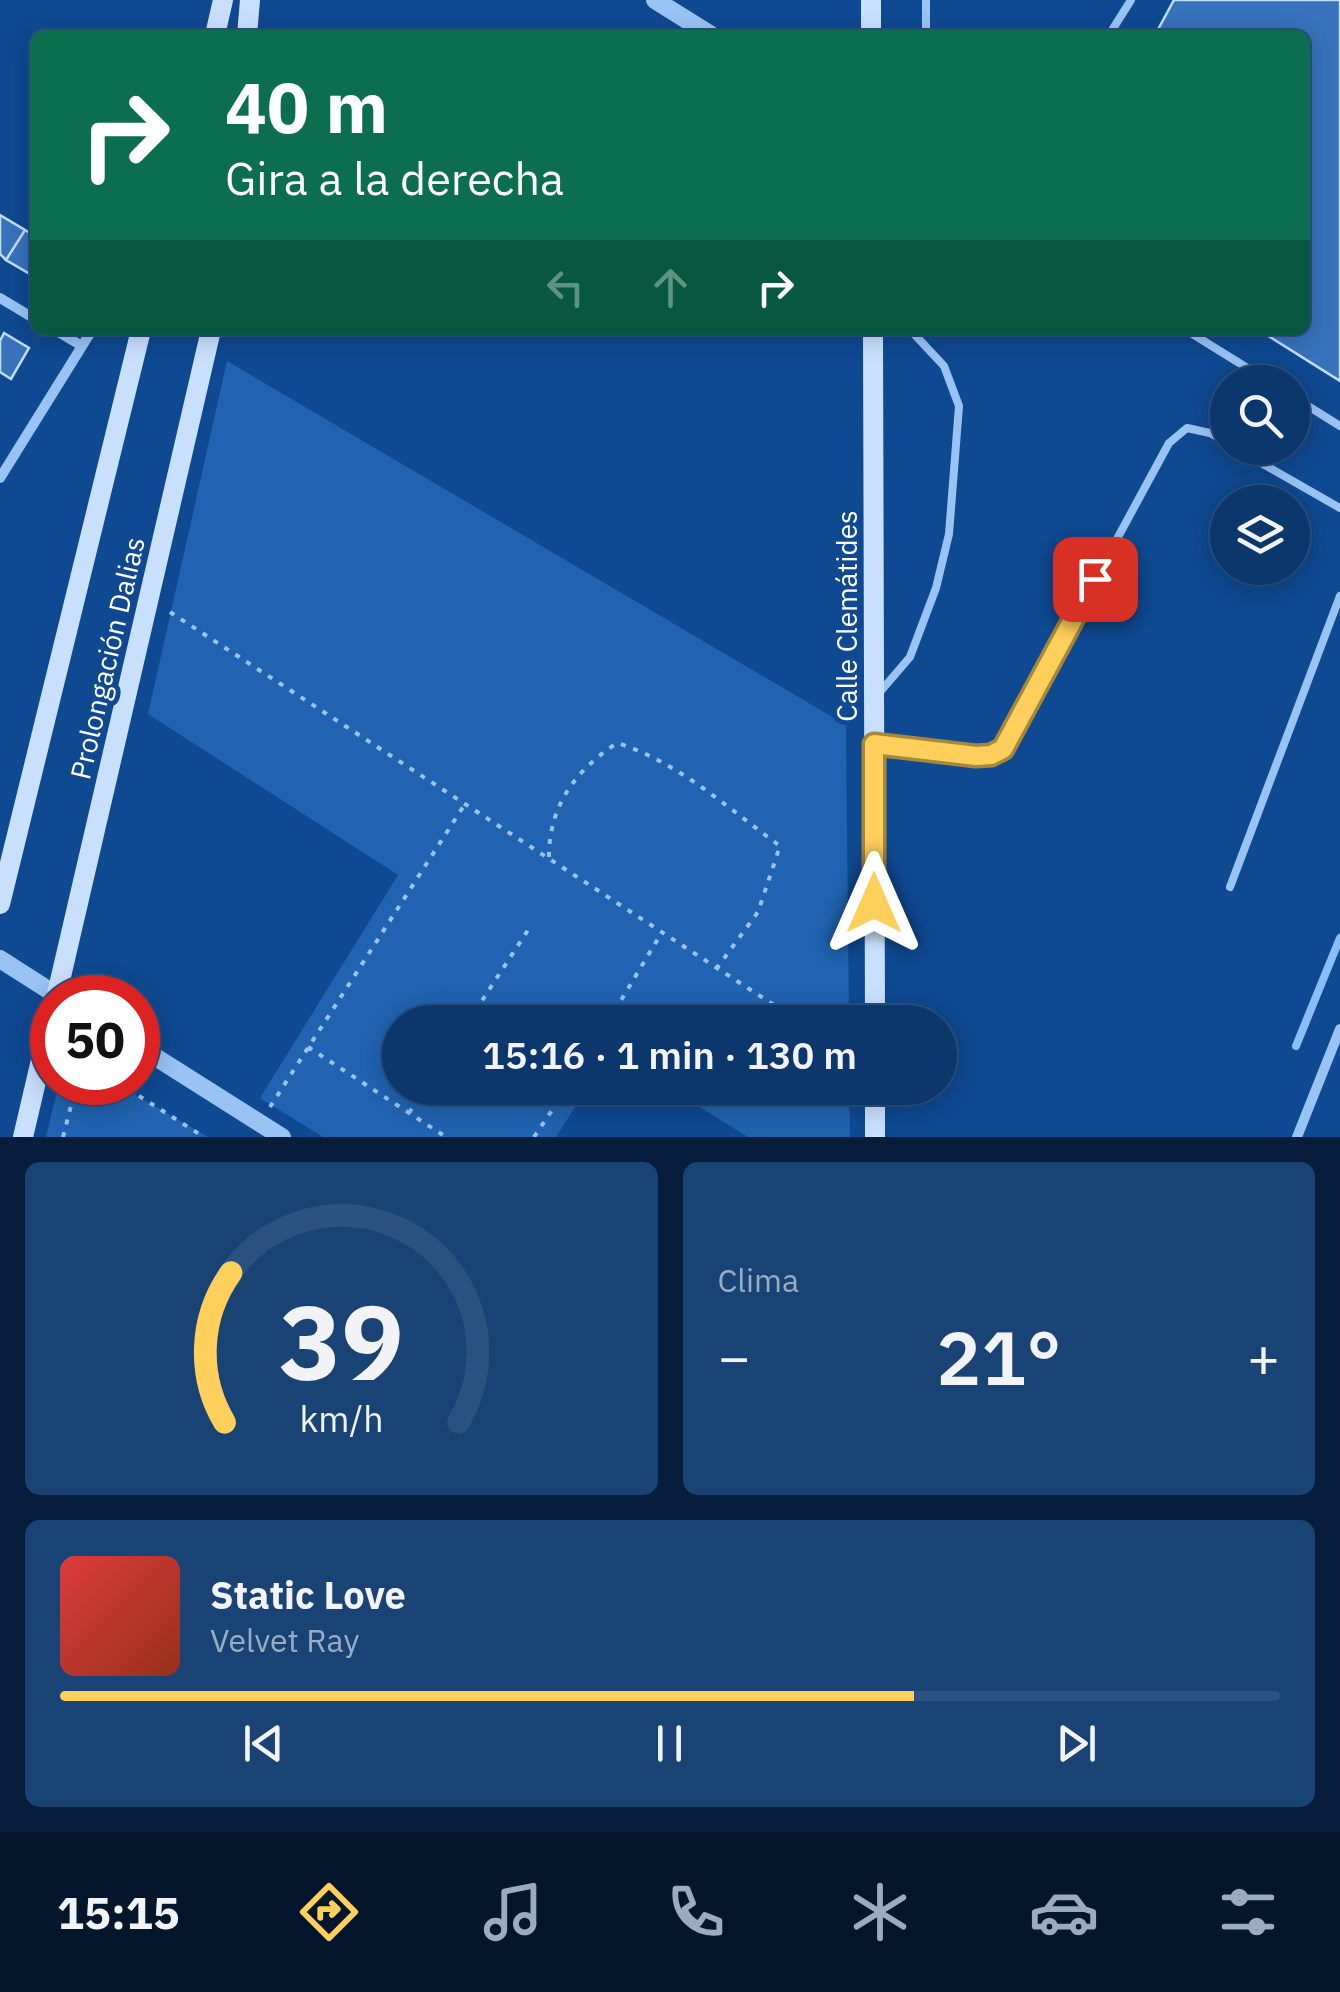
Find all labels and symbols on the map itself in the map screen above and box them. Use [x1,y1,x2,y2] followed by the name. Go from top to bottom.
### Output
[828,510,865,722] street label: Calle Clemátides
[61,533,153,783] street label: Prolongación Dalias
[1053,537,1138,622] pin
[822,851,926,955] position arrow
[30,975,160,1105] speed limit sign: 50

